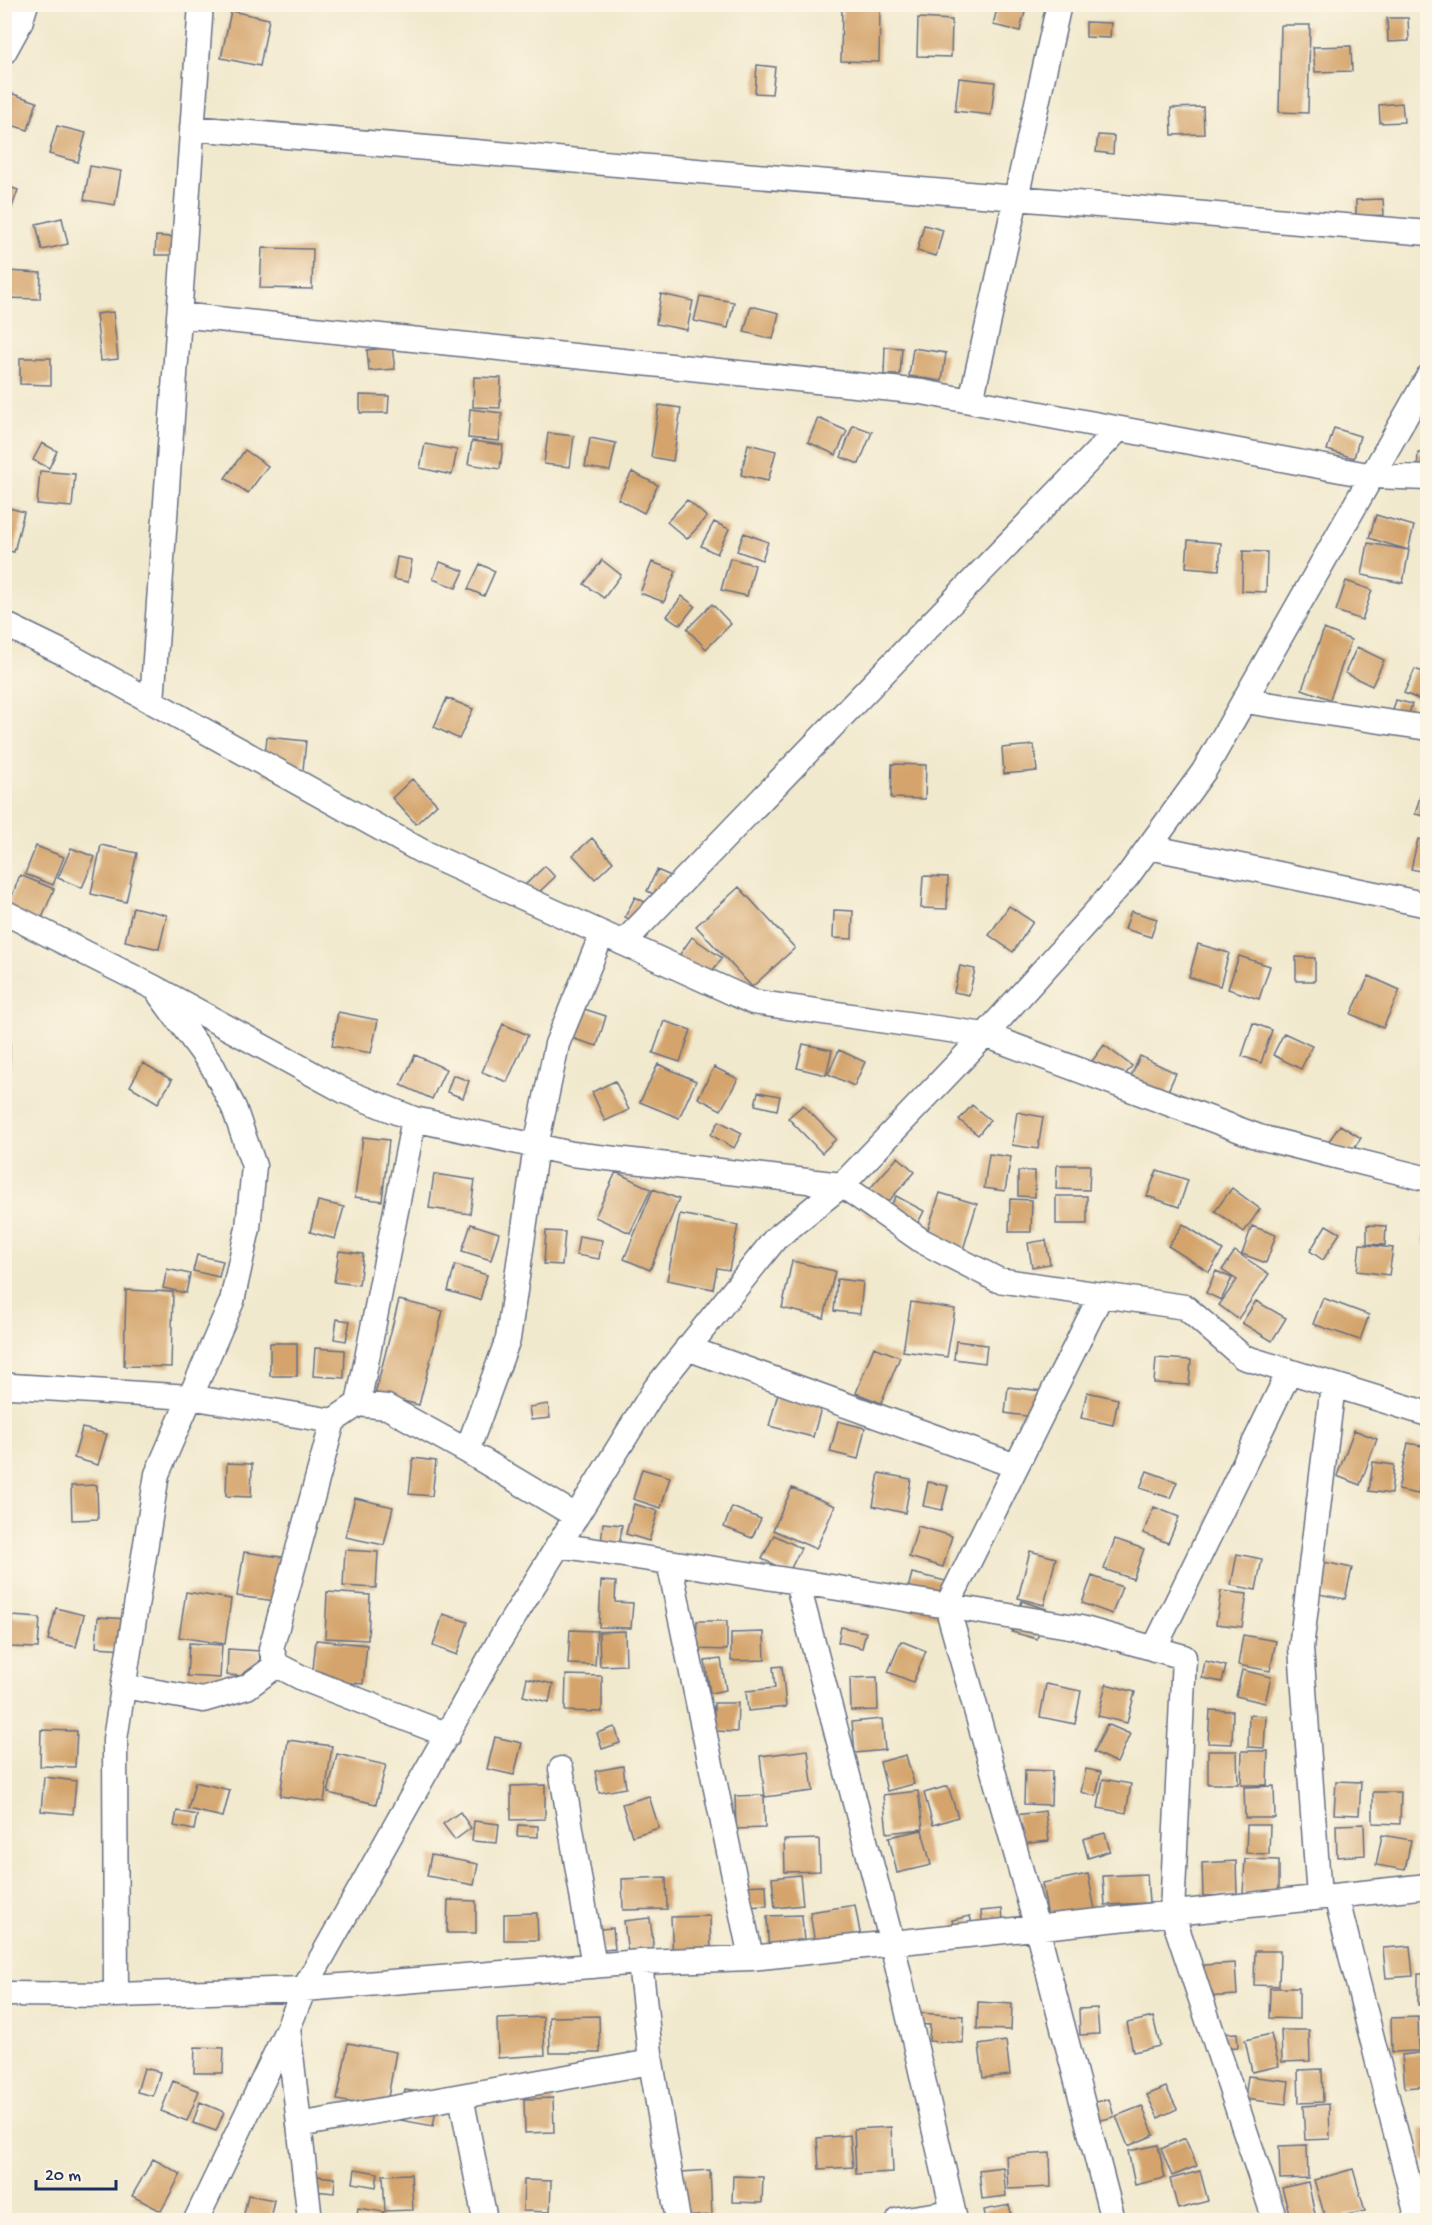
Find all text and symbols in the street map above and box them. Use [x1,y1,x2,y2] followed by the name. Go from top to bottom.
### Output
[36,2153,116,2191] scale bar
[45,2166,81,2187] text: 20 m

